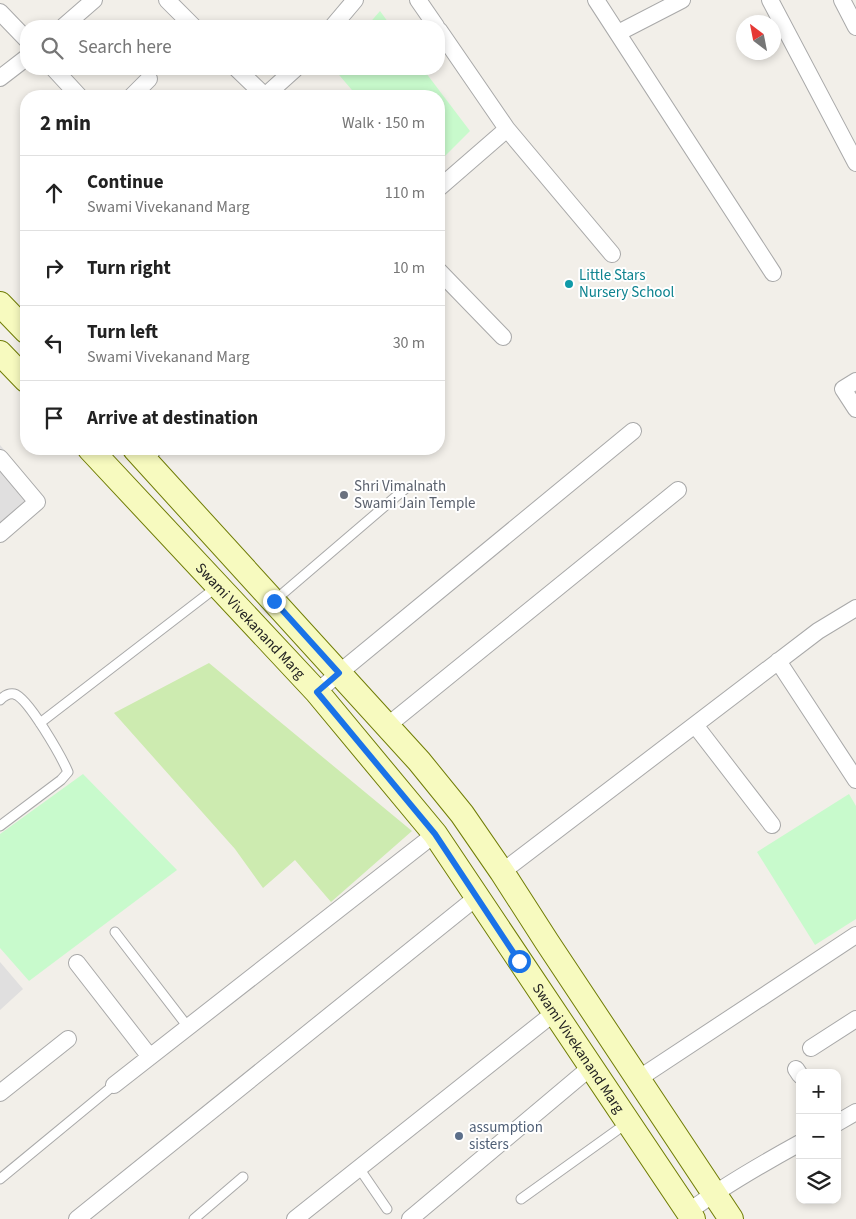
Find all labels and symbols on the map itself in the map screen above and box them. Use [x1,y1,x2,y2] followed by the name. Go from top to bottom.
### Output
[736,15,781,60] north arrow
[579,265,675,303] place label: Little Stars Nursery School
[563,278,575,290] marker: Little Stars Nursery School
[354,476,476,514] place label: Shri Vimalnath Swami Jain Temple
[338,489,350,501] marker: Shri Vimalnath Swami Jain Temple
[191,558,310,684] street label: Swami Vivekanand Marg
[263,590,286,613] route end
[508,950,531,973] route start
[527,979,630,1118] street label: Swami Vivekanand Marg
[469,1117,543,1155] place label: assumption sisters
[453,1130,465,1142] marker: assumption sisters

